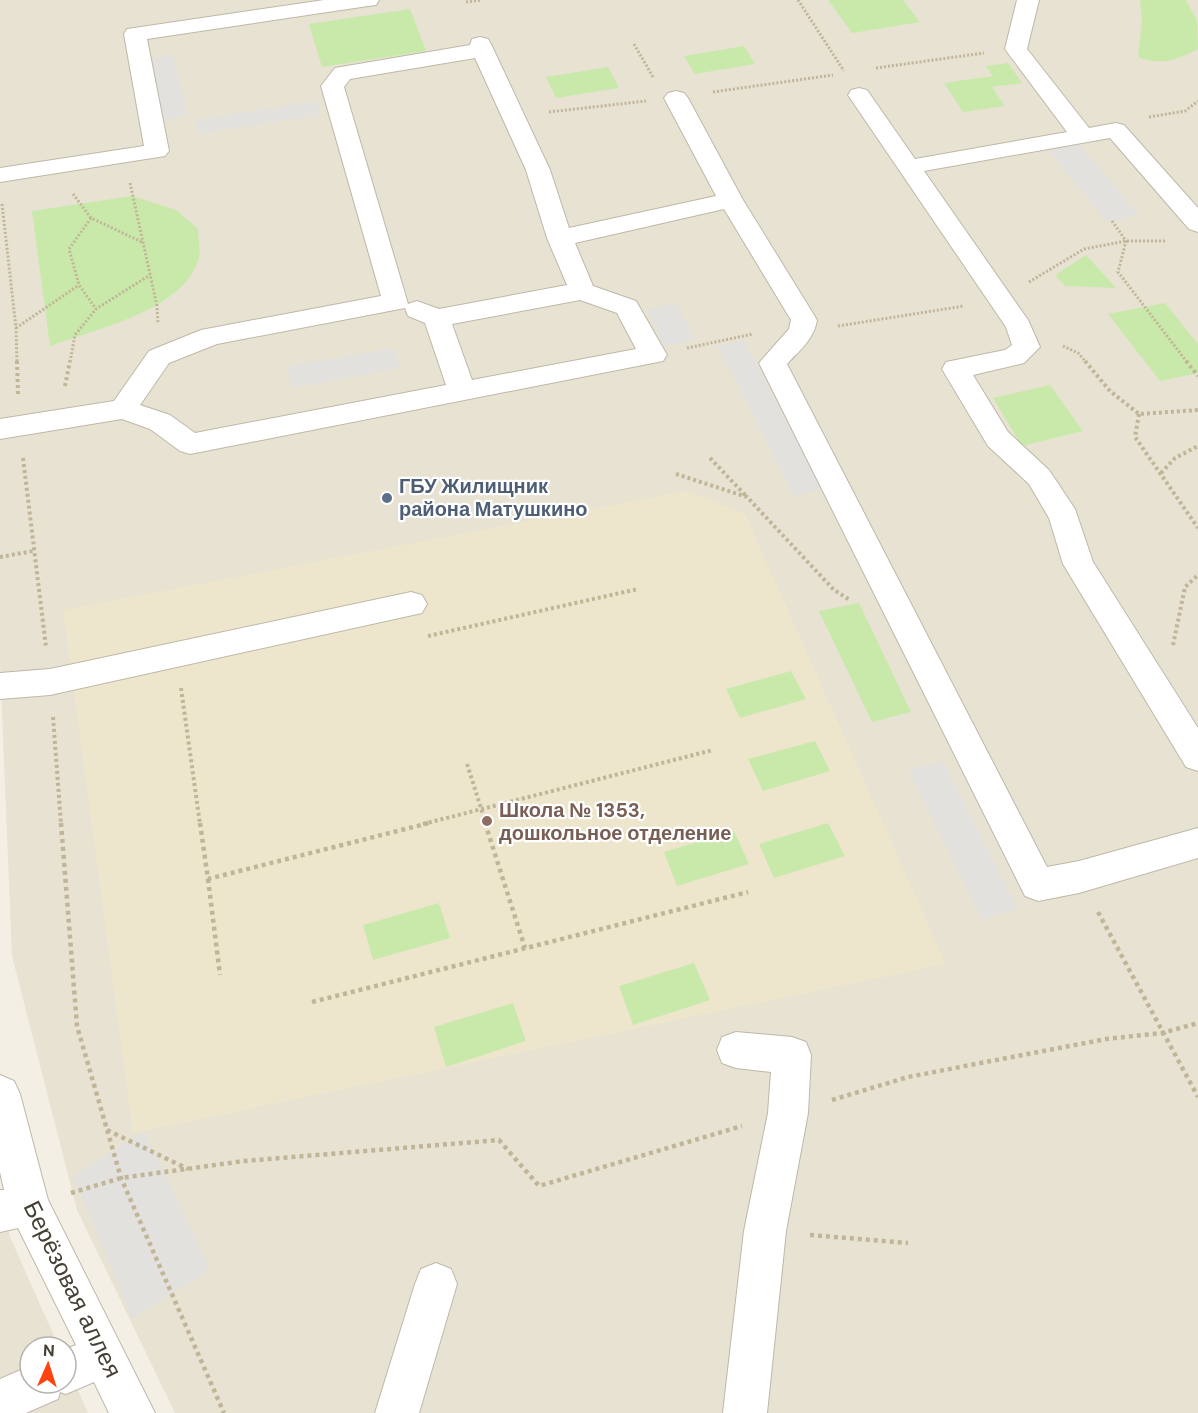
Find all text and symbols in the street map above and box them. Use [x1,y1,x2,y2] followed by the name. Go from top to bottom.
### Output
[399,473,587,522] place label: ГБУ Жилищник района Матушкино
[380,491,394,505] marker: ГБУ Жилищник района Матушкино
[499,797,731,846] place label: Школа № 1353, дошкольное отделение
[480,814,494,828] marker: Школа № 1353, дошкольное отделение
[17,1196,129,1382] street label: Берёзовая аллея
[18,1335,78,1395] north arrow
[42,1340,55,1361] text: N

